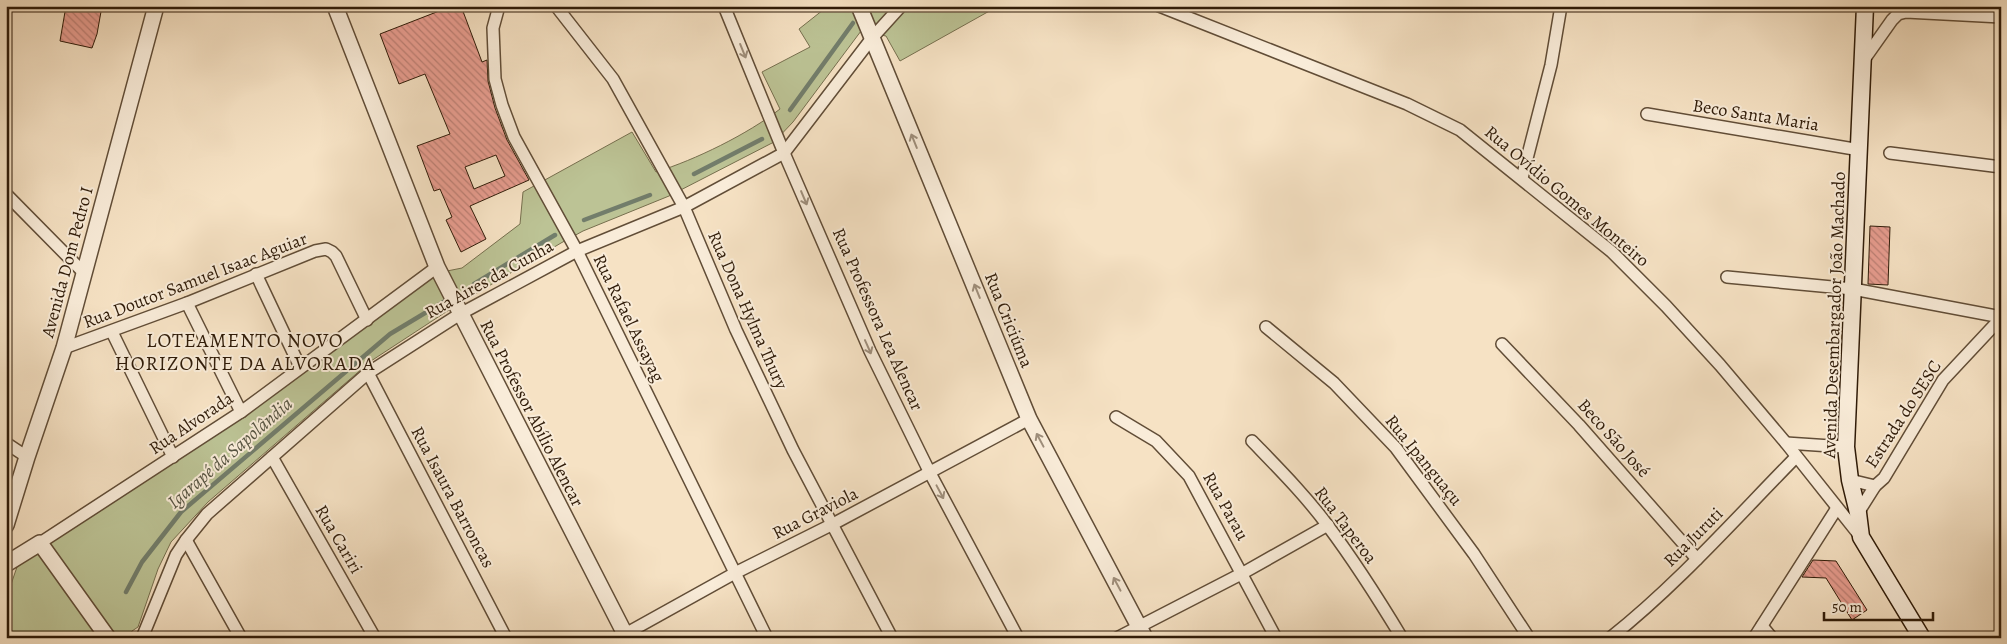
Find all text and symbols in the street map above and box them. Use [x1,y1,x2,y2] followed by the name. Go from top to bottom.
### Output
[739,43,748,58] one-way arrow
[1691,93,1822,137] street label: Beco Santa Maria
[1480,120,1654,272] street label: Rua Ovídio Gomes Monteiro
[909,133,918,148] one-way arrow
[1817,171,1851,460] street label: Avenida Desembargador João Machado
[35,184,99,341] street label: Avenida Dom Pedro I
[799,190,809,205] one-way arrow
[827,224,929,414] street label: Rua Professora Lea Alencar
[80,226,311,334] street label: Rua Doutor Samuel Isaac Aguiar
[702,227,794,394] street label: Rua Dona Hylma Thury
[420,233,558,324] street label: Rua Aires da Cunha
[588,250,670,386] street label: Rua Rafael Assayag
[979,269,1039,372] street label: Rua Criciúma
[971,284,981,299] one-way arrow
[474,315,590,511] street label: Rua Professor Abílio Alencar
[115,327,375,377] district label: LOTEAMENTO NOVO HORIZONTE DA ALVORADA
[864,339,874,354] one-way arrow
[1859,356,1947,472] street label: Estrada do SESC
[144,386,238,460] street label: Rua Alvorada
[162,391,298,515] water label: Igarapé da Sapolândia
[1572,394,1656,482] street label: Beco São José
[1380,409,1468,511] street label: Rua Ipanguaçu
[406,422,500,572] street label: Rua Isaura Barroncas
[1035,433,1044,448] one-way arrow
[1197,467,1255,545] street label: Rua Parau
[768,481,863,545] street label: Rua Graviola
[1309,481,1383,569] street label: Rua Taperoa
[935,485,945,500] one-way arrow
[310,500,368,578] street label: Rua Cariri
[1658,502,1728,572] street label: Rua Juruti
[1112,576,1122,591] one-way arrow
[1824,589,1933,621] scale bar
[1832,597,1862,617] text: 50 m

